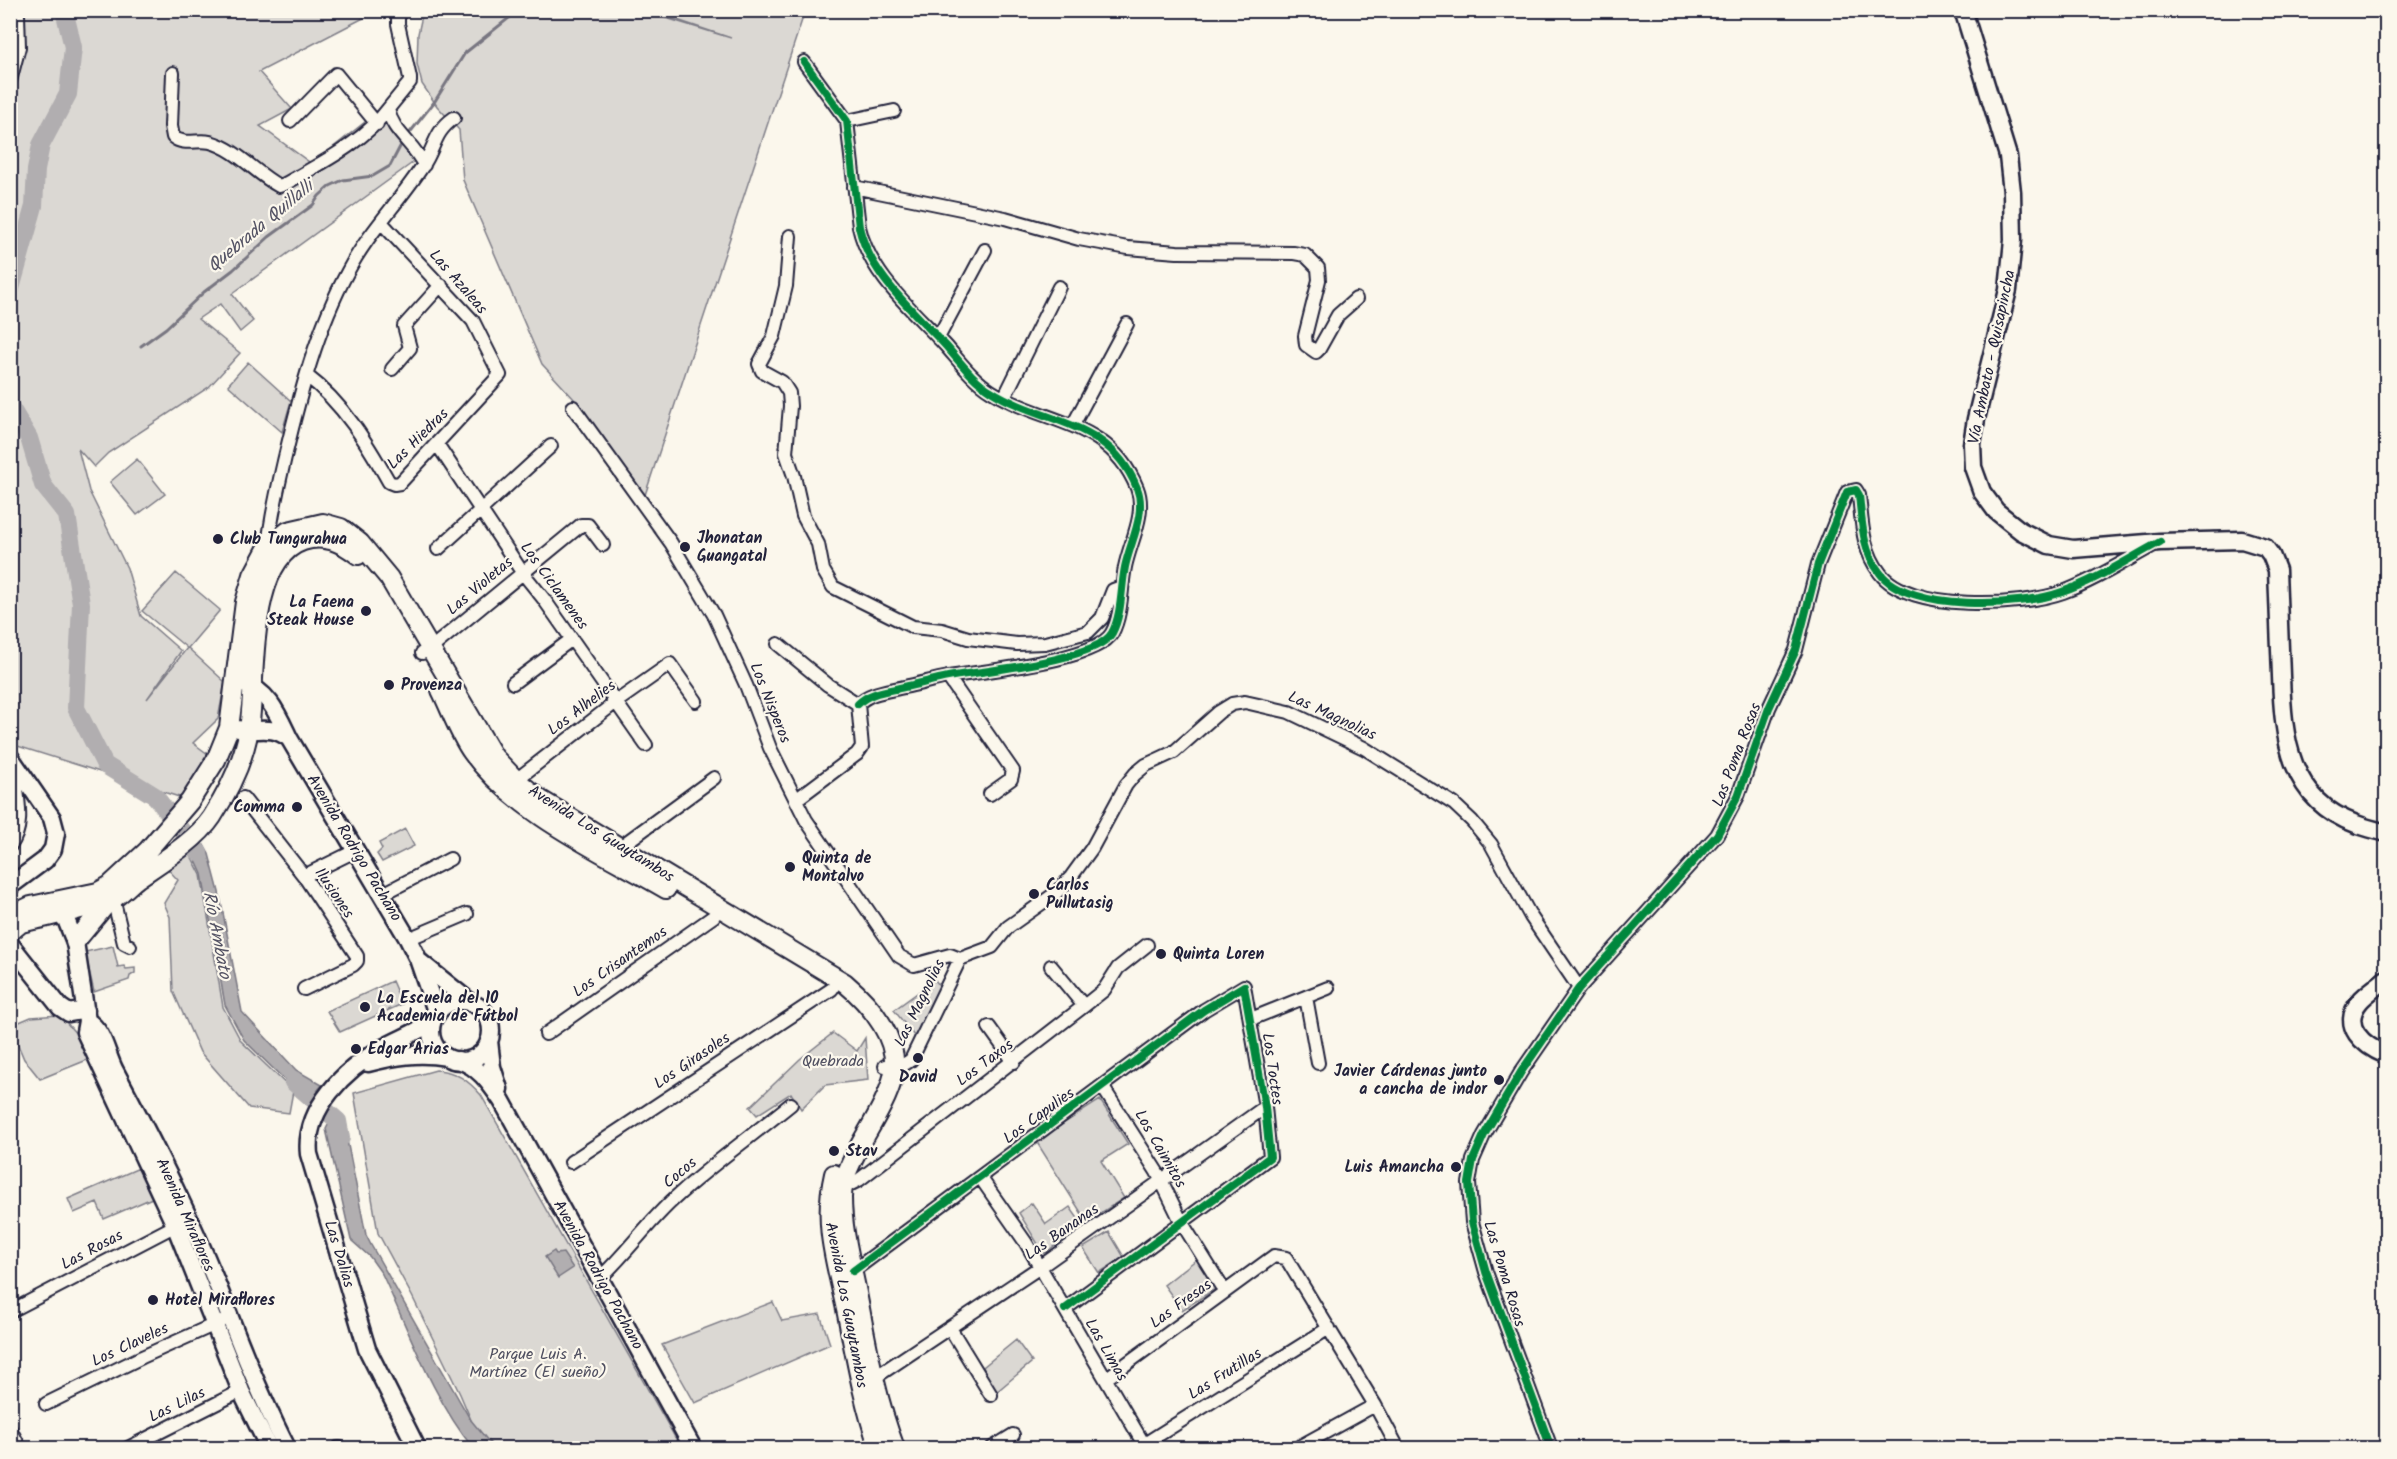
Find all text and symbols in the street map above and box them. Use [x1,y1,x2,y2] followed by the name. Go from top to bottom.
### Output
[201,171,324,280] water label: Quebrada Quillalli
[423,244,494,320] street label: Las Azaleas
[1961,268,2023,446] street label: Vía Ambato - Quisapincha
[381,402,455,476] street label: Las Hiedras
[697,526,768,569] place label: Jhonatan Guangatal
[230,527,347,552] place label: Club Tungurahua
[211,532,225,546] marker: Club Tungurahua
[513,537,595,635] street label: Los Ciclamenes
[678,540,692,554] marker: Jhonatan Guangatal
[441,550,519,622] street label: Las Violetas
[267,590,354,633] place label: La Faena Steak House
[359,604,373,618] marker: La Faena Steak House
[743,659,798,747] street label: Los Nisperos
[401,673,462,698] place label: Provenza
[542,674,622,742] street label: Los Alhelies
[382,678,396,692] marker: Provenza
[1284,685,1381,747] street label: Las Magnolias
[1706,699,1768,811] street label: Las Poma Rosas
[300,770,408,926] street label: Avenida Rodrigo Pachano
[523,779,679,889] street label: Avenida Los Guaytambos
[233,795,285,820] place label: Comma
[290,800,304,814] marker: Comma
[802,846,872,889] place label: Quinta de Montalvo
[783,860,797,874] marker: Quinta de Montalvo
[308,862,360,924] street label: Ilusiones
[1046,873,1114,916] place label: Carlos Pullutasig
[1027,887,1041,901] marker: Carlos Pullutasig
[193,889,239,983] water label: Río Ambato
[567,920,673,1004] street label: Los Crisantemos
[1173,942,1265,967] place label: Quinta Loren
[1154,947,1168,961] marker: Quinta Loren
[888,955,952,1051] street label: Las Magnolias
[377,986,519,1029] place label: La Escuela del 10 Academia de Fútbol
[358,1000,372,1014] marker: La Escuela del 10 Academia de Fútbol
[649,1026,735,1096] street label: Los Girasoles
[1255,1031,1289,1107] street label: Los Toctes
[951,1033,1019,1093] street label: Los Taxos
[368,1037,449,1062] place label: Edgar Arias
[349,1042,363,1056] marker: Edgar Arias
[802,1049,864,1074] park label: Quebrada
[911,1051,925,1065] marker: David
[1334,1059,1488,1102] place label: Javier Cárdenas junto a cancha de indor
[899,1065,938,1090] place label: David
[1492,1073,1506,1087] marker: Javier Cárdenas junto a cancha de indor
[998,1081,1080,1151] street label: Los Capulies
[1127,1105,1193,1193] street label: Los Caimitos
[846,1139,878,1164] place label: Stav
[827,1144,841,1158] marker: Stav
[657,1151,703,1195] street label: Cocos
[149,1154,221,1276] street label: Avenida Miraflores
[1344,1155,1444,1180] place label: Luis Amancha
[1449,1160,1463,1174] marker: Luis Amancha
[546,1195,650,1355] street label: Avenida Rodrigo Pachano
[1020,1197,1105,1267] street label: Las Bananas
[317,1217,361,1291] street label: Las Dalias
[1476,1218,1532,1330] street label: Las Poma Rosas
[818,1220,874,1390] street label: Avenida Los Guaytambos
[56,1223,128,1277] street label: Las Rosas
[1145,1273,1217,1335] street label: Las Fresas
[165,1288,275,1313] place label: Hotel Miraflores
[146,1293,160,1307] marker: Hotel Miraflores
[1078,1314,1134,1386] street label: Las Limas
[88,1316,173,1374] street label: Los Claveles
[1183,1341,1267,1407] street label: Las Frutillas
[469,1342,607,1385] park label: Parque Luis A. Martínez (El sueño)
[144,1380,210,1429] street label: Las Lilas

